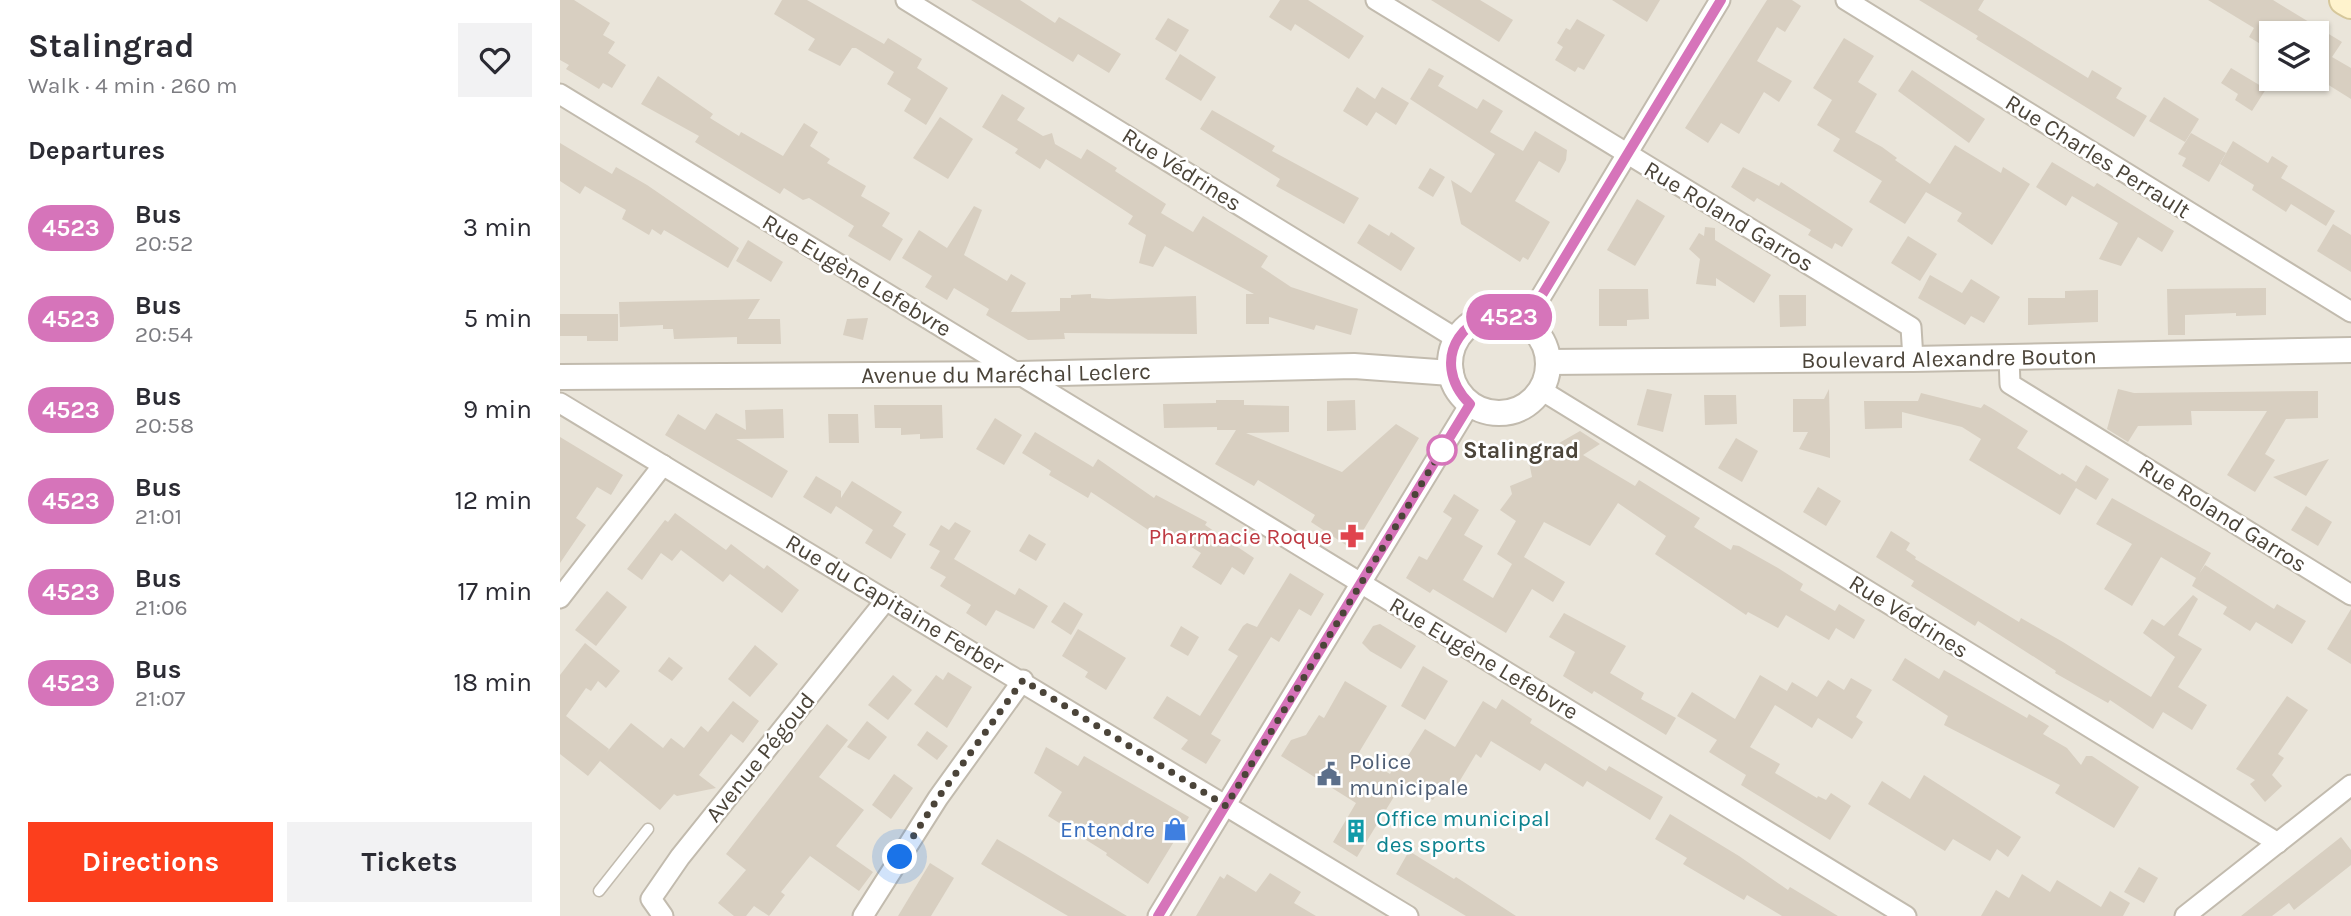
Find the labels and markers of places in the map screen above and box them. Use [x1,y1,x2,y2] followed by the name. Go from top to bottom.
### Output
[1427,435,1457,465] marker: Stalingrad
[1463,437,1579,464] place label: Stalingrad
[1338,522,1366,550] pharmacy icon: Pharmacie Roque
[1148,523,1332,550] place label: Pharmacie Roque
[1349,748,1468,801] place label: Police municipale
[1315,760,1343,788] public building icon: Police municipale
[1376,805,1550,858] place label: Office municipal des sports
[1161,815,1189,843] shop icon: Entendre
[1060,816,1155,843] place label: Entendre
[1342,817,1370,845] building icon: Office municipal des sports

